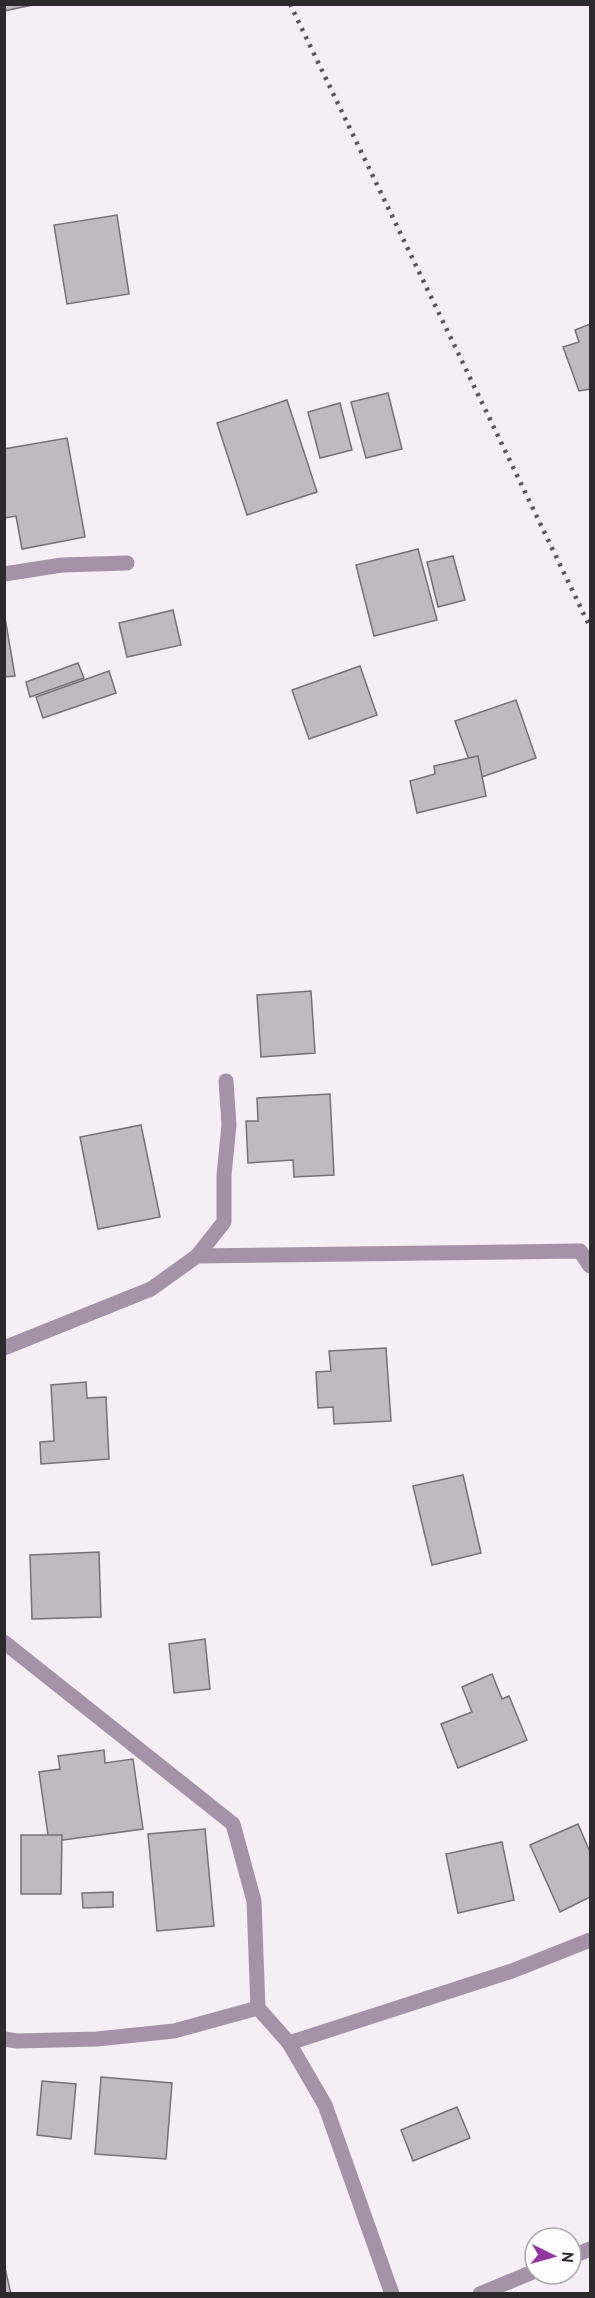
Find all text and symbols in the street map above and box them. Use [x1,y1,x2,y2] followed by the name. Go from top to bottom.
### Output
[523,2226,583,2286] north arrow
[558,2251,578,2263] text: N

